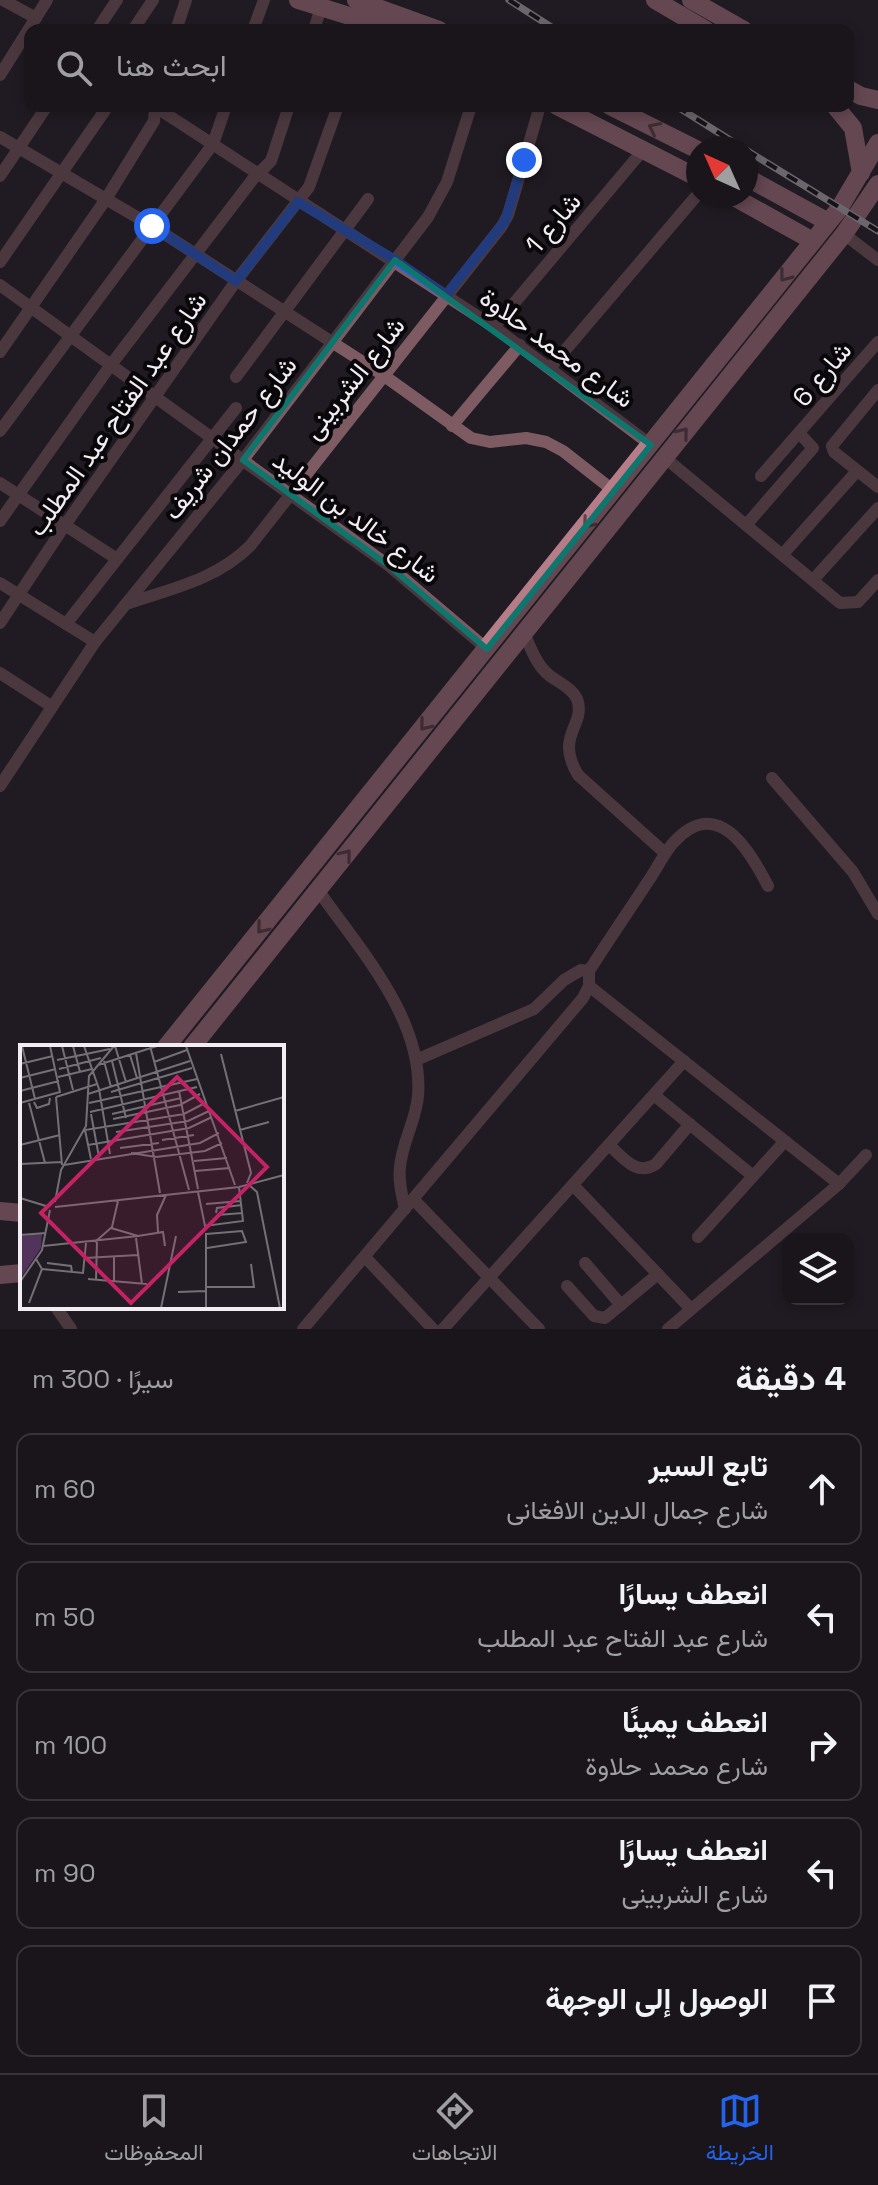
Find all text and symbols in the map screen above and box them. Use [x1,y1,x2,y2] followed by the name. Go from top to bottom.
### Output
[24,24,854,112] search box
[52,46,96,90] icon: search
[116,46,227,85] text: ابحث هنا
[648,122,663,137] one-way arrow
[686,136,758,208] north arrow
[506,142,542,178] route end
[518,185,589,261] street label: شارع 1
[134,208,170,244] route start
[781,267,795,282] one-way arrow
[473,281,641,416] street label: شارع محمد حلاوة
[20,285,215,543] street label: شارع عبد الفتاح عبد المطلب
[295,310,413,447] street label: شارع الشربينى
[785,334,860,414] street label: شارع 6
[156,349,305,527] street label: شارع حمدان شريف
[674,427,688,442] one-way arrow
[265,443,446,592] street label: شارع خالد بن الوليد
[584,513,598,528] one-way arrow
[420,716,435,730] one-way arrow
[336,850,351,864] one-way arrow
[257,918,272,933] one-way arrow
[20,1045,284,1309] inset map
[782,1233,854,1305] map controls
[782,1233,854,1305] button: layers
[736,1357,846,1400] text: 4 دقيقة
[32,1362,173,1396] text: سيرًا · 300 m
[649,1446,768,1485] text: تابع السير
[800,1467,844,1511] icon: ahead
[34,1472,96,1506] text: 60 m
[506,1493,768,1527] text: شارع جمال الدين الافغانى
[618,1574,768,1613] text: انعطف يسارًا
[800,1595,844,1639] icon: left
[34,1600,95,1634] text: 50 m
[477,1621,768,1655] text: شارع عبد الفتاح عبد المطلب
[622,1702,768,1741] text: انعطف يمينًا
[800,1723,844,1767] icon: right
[34,1728,107,1762] text: 100 m
[585,1749,768,1783] text: شارع محمد حلاوة
[618,1830,768,1869] text: انعطف يسارًا
[800,1851,844,1895] icon: left
[34,1856,96,1890] text: 90 m
[621,1877,768,1911] text: شارع الشربينى
[545,1979,768,2018] text: الوصول إلى الوجهة
[800,1979,844,2023] icon: arrive
[104,2089,203,2172] tab: المحفوظات
[412,2089,497,2172] tab: الاتجاهات
[706,2089,774,2172] tab: الخريطة

